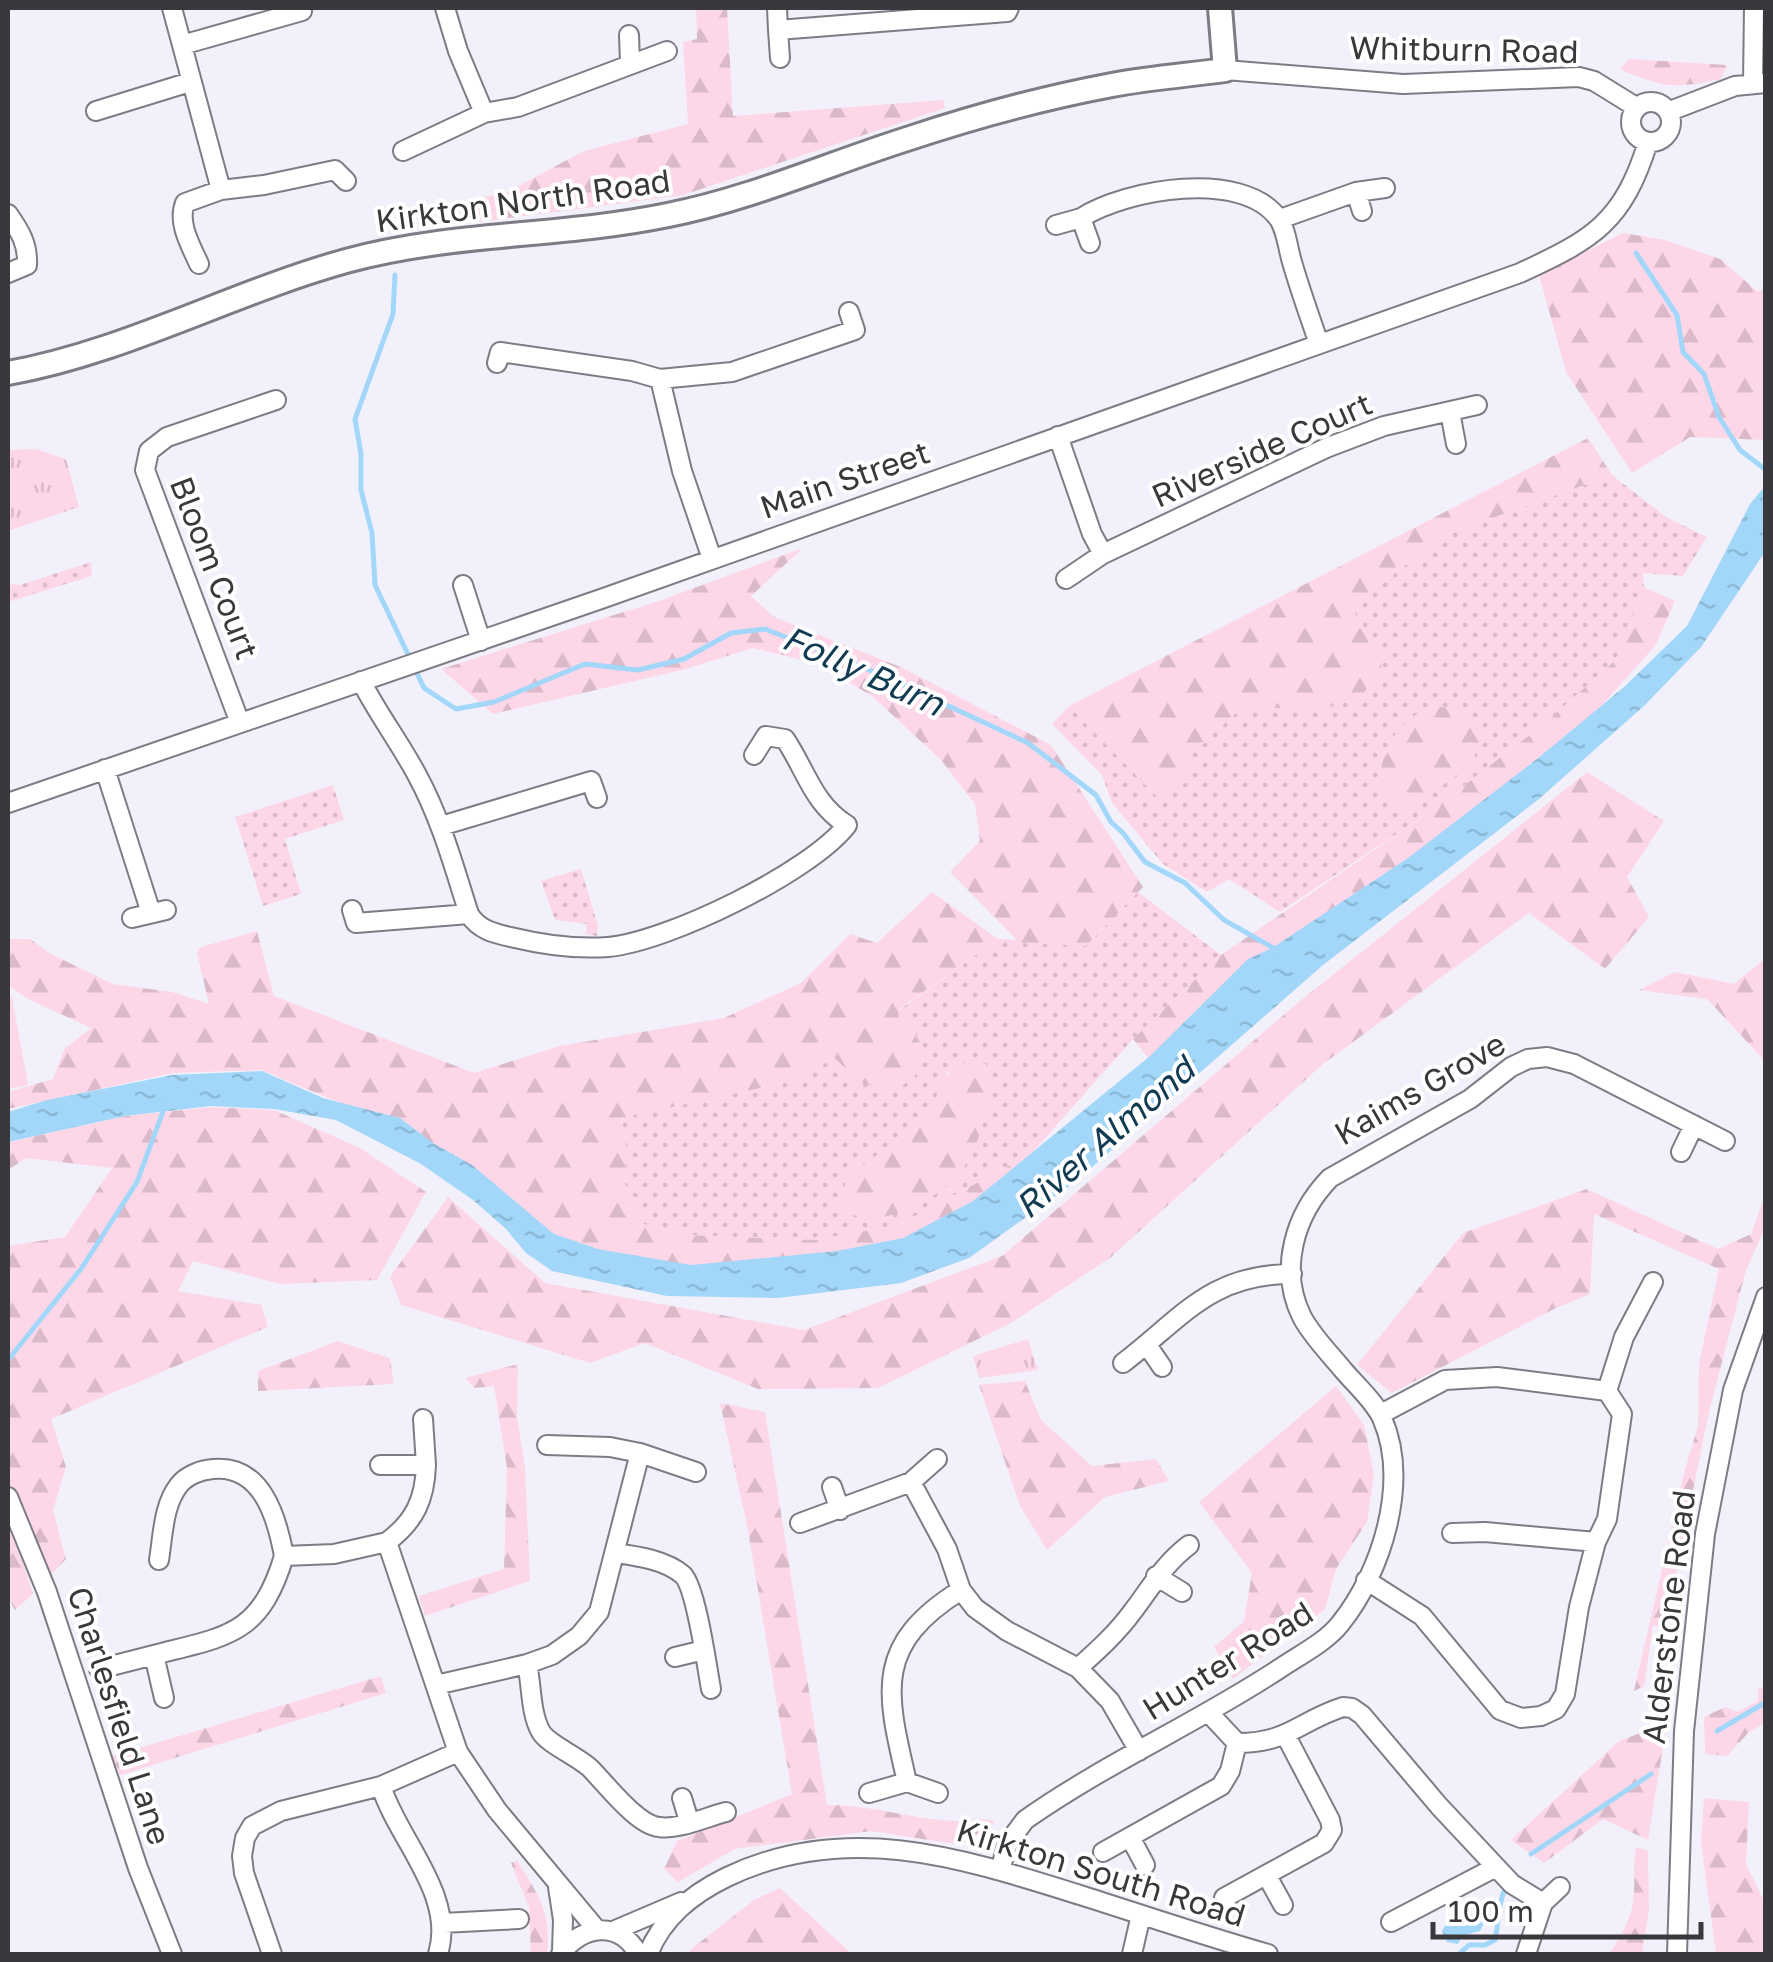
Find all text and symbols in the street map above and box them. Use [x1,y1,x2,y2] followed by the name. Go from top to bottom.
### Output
[1349,28,1579,70] street label: Whitburn Road
[373,161,673,239] street label: Kirkton North Road
[1146,384,1377,515] street label: Riverside Court
[755,432,934,526] street label: Main Street
[163,471,267,664] street label: Bloom Court
[777,616,952,725] water label: Folly Burn
[1327,1024,1512,1152] street label: Kaims Grove
[1006,1046,1205,1226] water label: River Almond
[1634,1488,1702,1746] street label: Alderstone Road
[60,1582,180,1849] street label: Charlesfield Lane
[1135,1593,1319,1727] street label: Hunter Road
[953,1810,1250,1934] street label: Kirkton South Road
[1433,1877,1700,1939] scale bar
[1448,1893,1534,1929] text: 100 m

